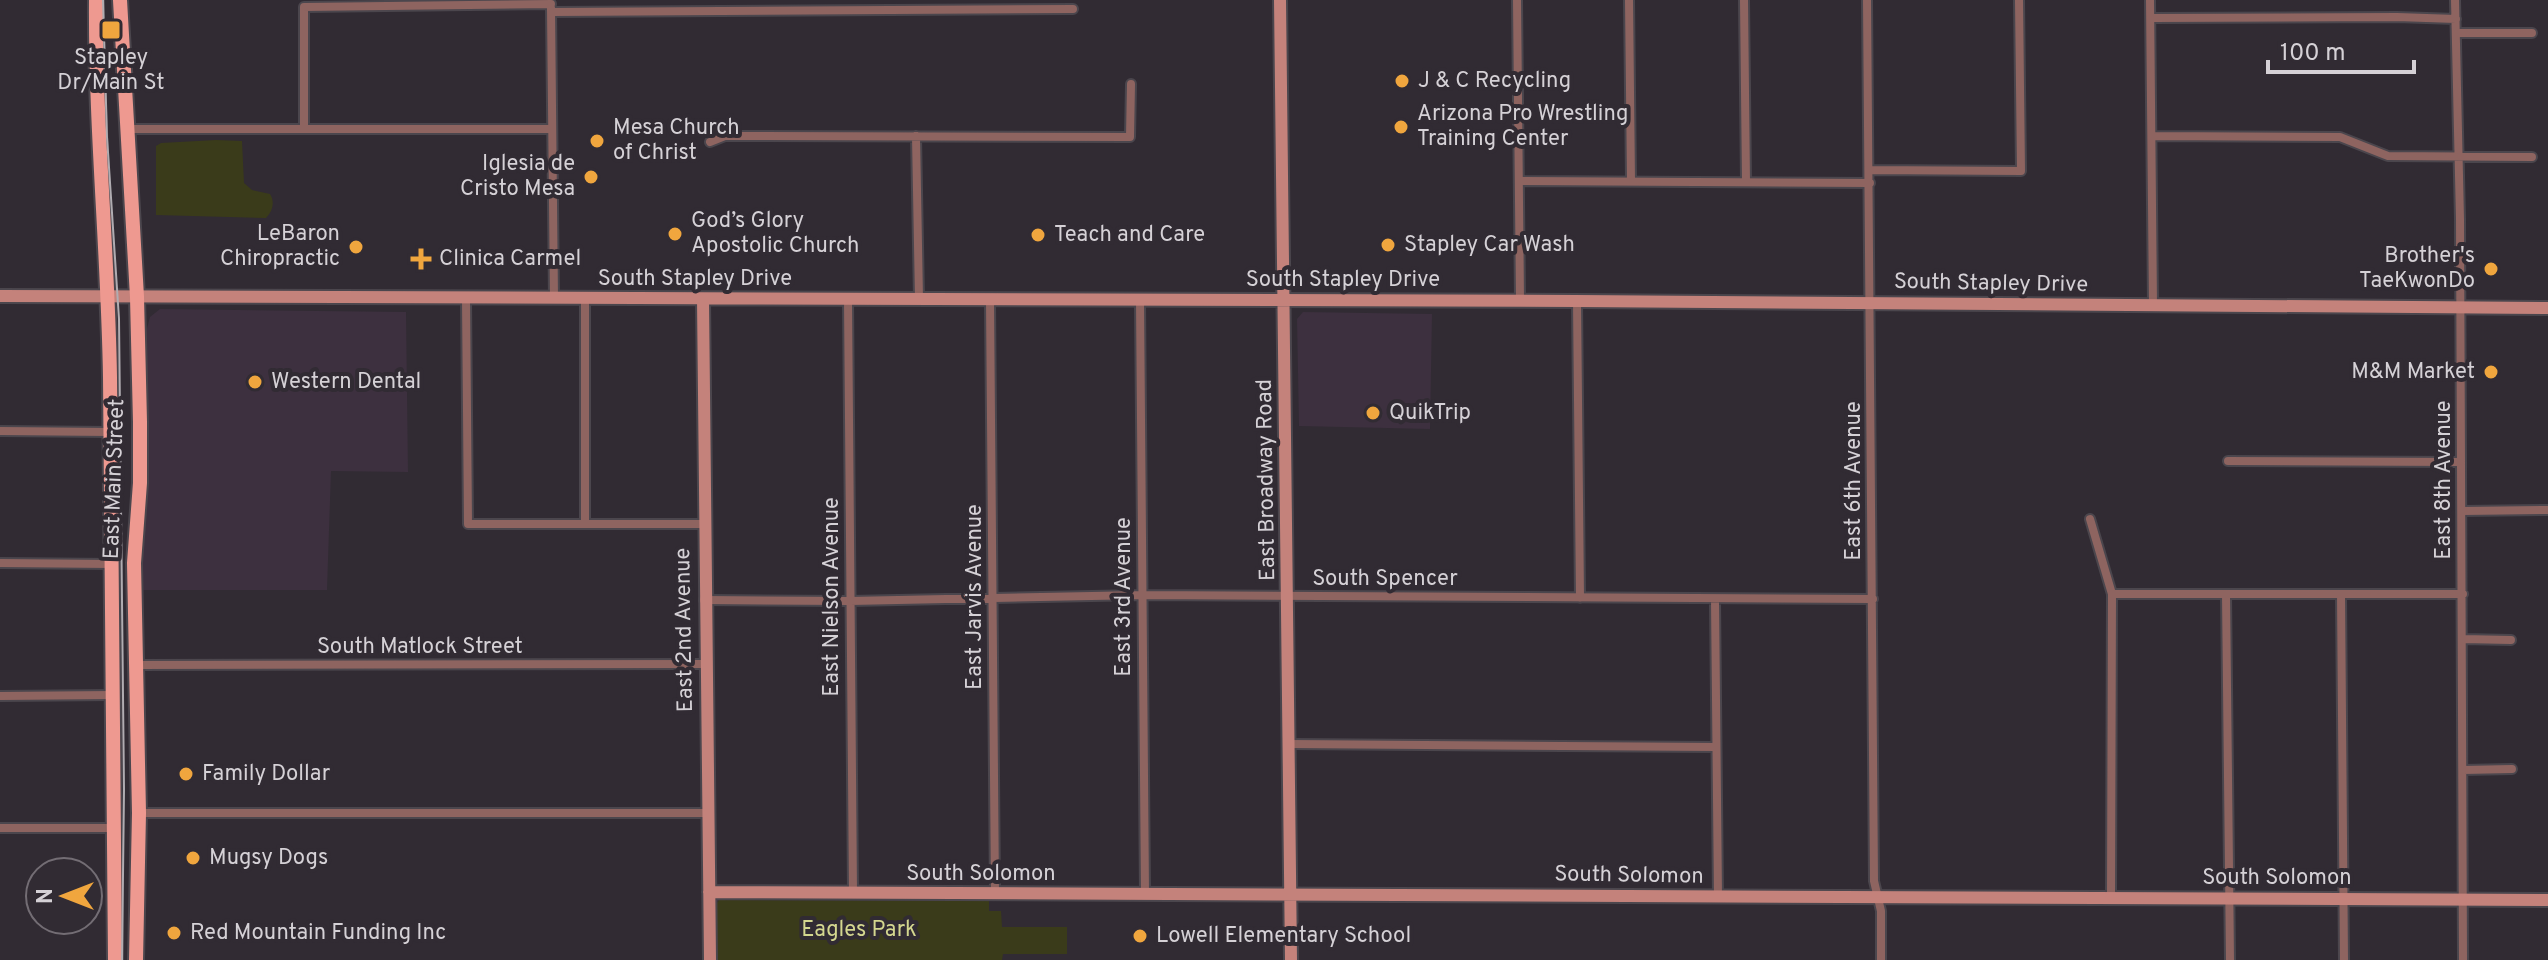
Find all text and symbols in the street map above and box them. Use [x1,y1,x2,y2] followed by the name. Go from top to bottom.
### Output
[100,19,122,41] marker: Stapley Dr/Main St
[2268,24,2414,74] scale bar
[2280,39,2346,69] text: 100 m
[57,45,165,97] place label: Stapley Dr/Main St
[1418,68,1571,95] place label: J & C Recycling
[1393,72,1411,90] marker: J & C Recycling
[1417,101,1629,153] place label: Arizona Pro Wrestling Training Center
[613,115,740,167] place label: Mesa Church of Christ
[1392,118,1410,136] marker: Arizona Pro Wrestling Training Center
[588,132,606,150] marker: Mesa Church of Christ
[460,151,575,203] place label: Iglesia de Cristo Mesa
[582,168,600,186] marker: Iglesia de Cristo Mesa
[691,208,859,260] place label: God’s Glory Apostolic Church
[220,221,340,273] place label: LeBaron Chiropractic
[1054,222,1205,249] place label: Teach and Care
[666,225,684,243] marker: God’s Glory Apostolic Church
[1029,226,1047,244] marker: Teach and Care
[1404,232,1575,259] place label: Stapley Car Wash
[1379,236,1397,254] marker: Stapley Car Wash
[347,238,365,256] marker: LeBaron Chiropractic
[2359,243,2475,295] place label: Brother's TaeKwonDo
[439,246,581,273] place label: Clinica Carmel
[410,248,432,270] marker: Clinica Carmel
[2482,260,2500,278] marker: Brother's TaeKwonDo
[598,266,792,293] street label: South Stapley Drive
[1246,267,1440,294] street label: South Stapley Drive
[1894,269,2088,299] street label: South Stapley Drive
[2351,359,2475,386] place label: M&M Market
[2482,363,2500,381] marker: M&M Market
[271,369,421,396] place label: Western Dental
[246,373,264,391] marker: Western Dental
[1252,379,1282,581] street label: East Broadway Road
[99,398,131,560] street label: East Main Street
[1389,400,1471,427] place label: QuikTrip
[2431,400,2458,560] street label: East 8th Avenue
[1841,401,1868,561] street label: East 6th Avenue
[1364,404,1382,422] marker: QuikTrip
[819,497,846,697] street label: East Nielson Avenue
[962,504,989,690] street label: East Jarvis Avenue
[1111,517,1138,677] street label: East 3rd Avenue
[670,547,700,713] street label: East 2nd Avenue
[1312,566,1458,593] street label: South Spencer
[317,634,523,661] street label: South Matlock Street
[202,761,331,788] place label: Family Dollar
[177,765,195,783] marker: Family Dollar
[209,845,328,872] place label: Mugsy Dogs
[184,849,202,867] marker: Mugsy Dogs
[24,856,104,936] north arrow
[906,861,1056,888] street label: South Solomon
[1554,861,1704,891] street label: South Solomon
[2202,865,2352,892] street label: South Solomon
[33,888,60,904] text: N
[801,917,917,944] park label: Eagles Park
[190,920,446,947] place label: Red Mountain Funding Inc
[1156,923,1411,950] place label: Lowell Elementary School
[165,924,183,942] marker: Red Mountain Funding Inc
[1131,927,1149,945] marker: Lowell Elementary School

